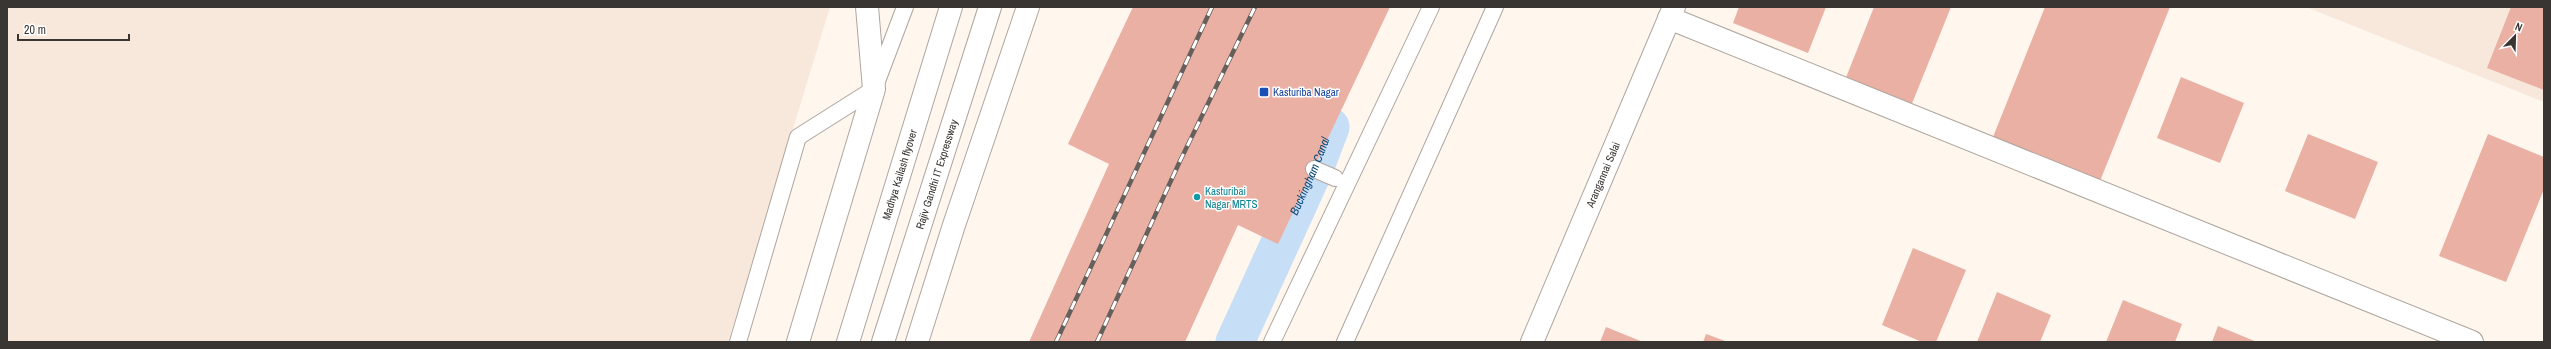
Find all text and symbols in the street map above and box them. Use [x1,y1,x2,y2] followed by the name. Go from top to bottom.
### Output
[18,16,129,42] scale bar
[2495,16,2535,56] north arrow
[2513,19,2525,35] text: N
[24,22,46,38] text: 20 m
[1273,85,1339,99] place label: Kasturiba Nagar
[1258,86,1270,98] marker: Kasturiba Nagar
[912,117,961,231] street label: Rajiv Gandhi IT Expressway
[879,128,920,222] street label: Madhya Kailash flyover
[1286,134,1334,218] water label: Buckingham Canal
[1583,140,1623,210] street label: Arangannai Salai
[1205,184,1257,211] place label: Kasturibai Nagar MRTS
[1192,192,1202,202] marker: Kasturibai Nagar MRTS

